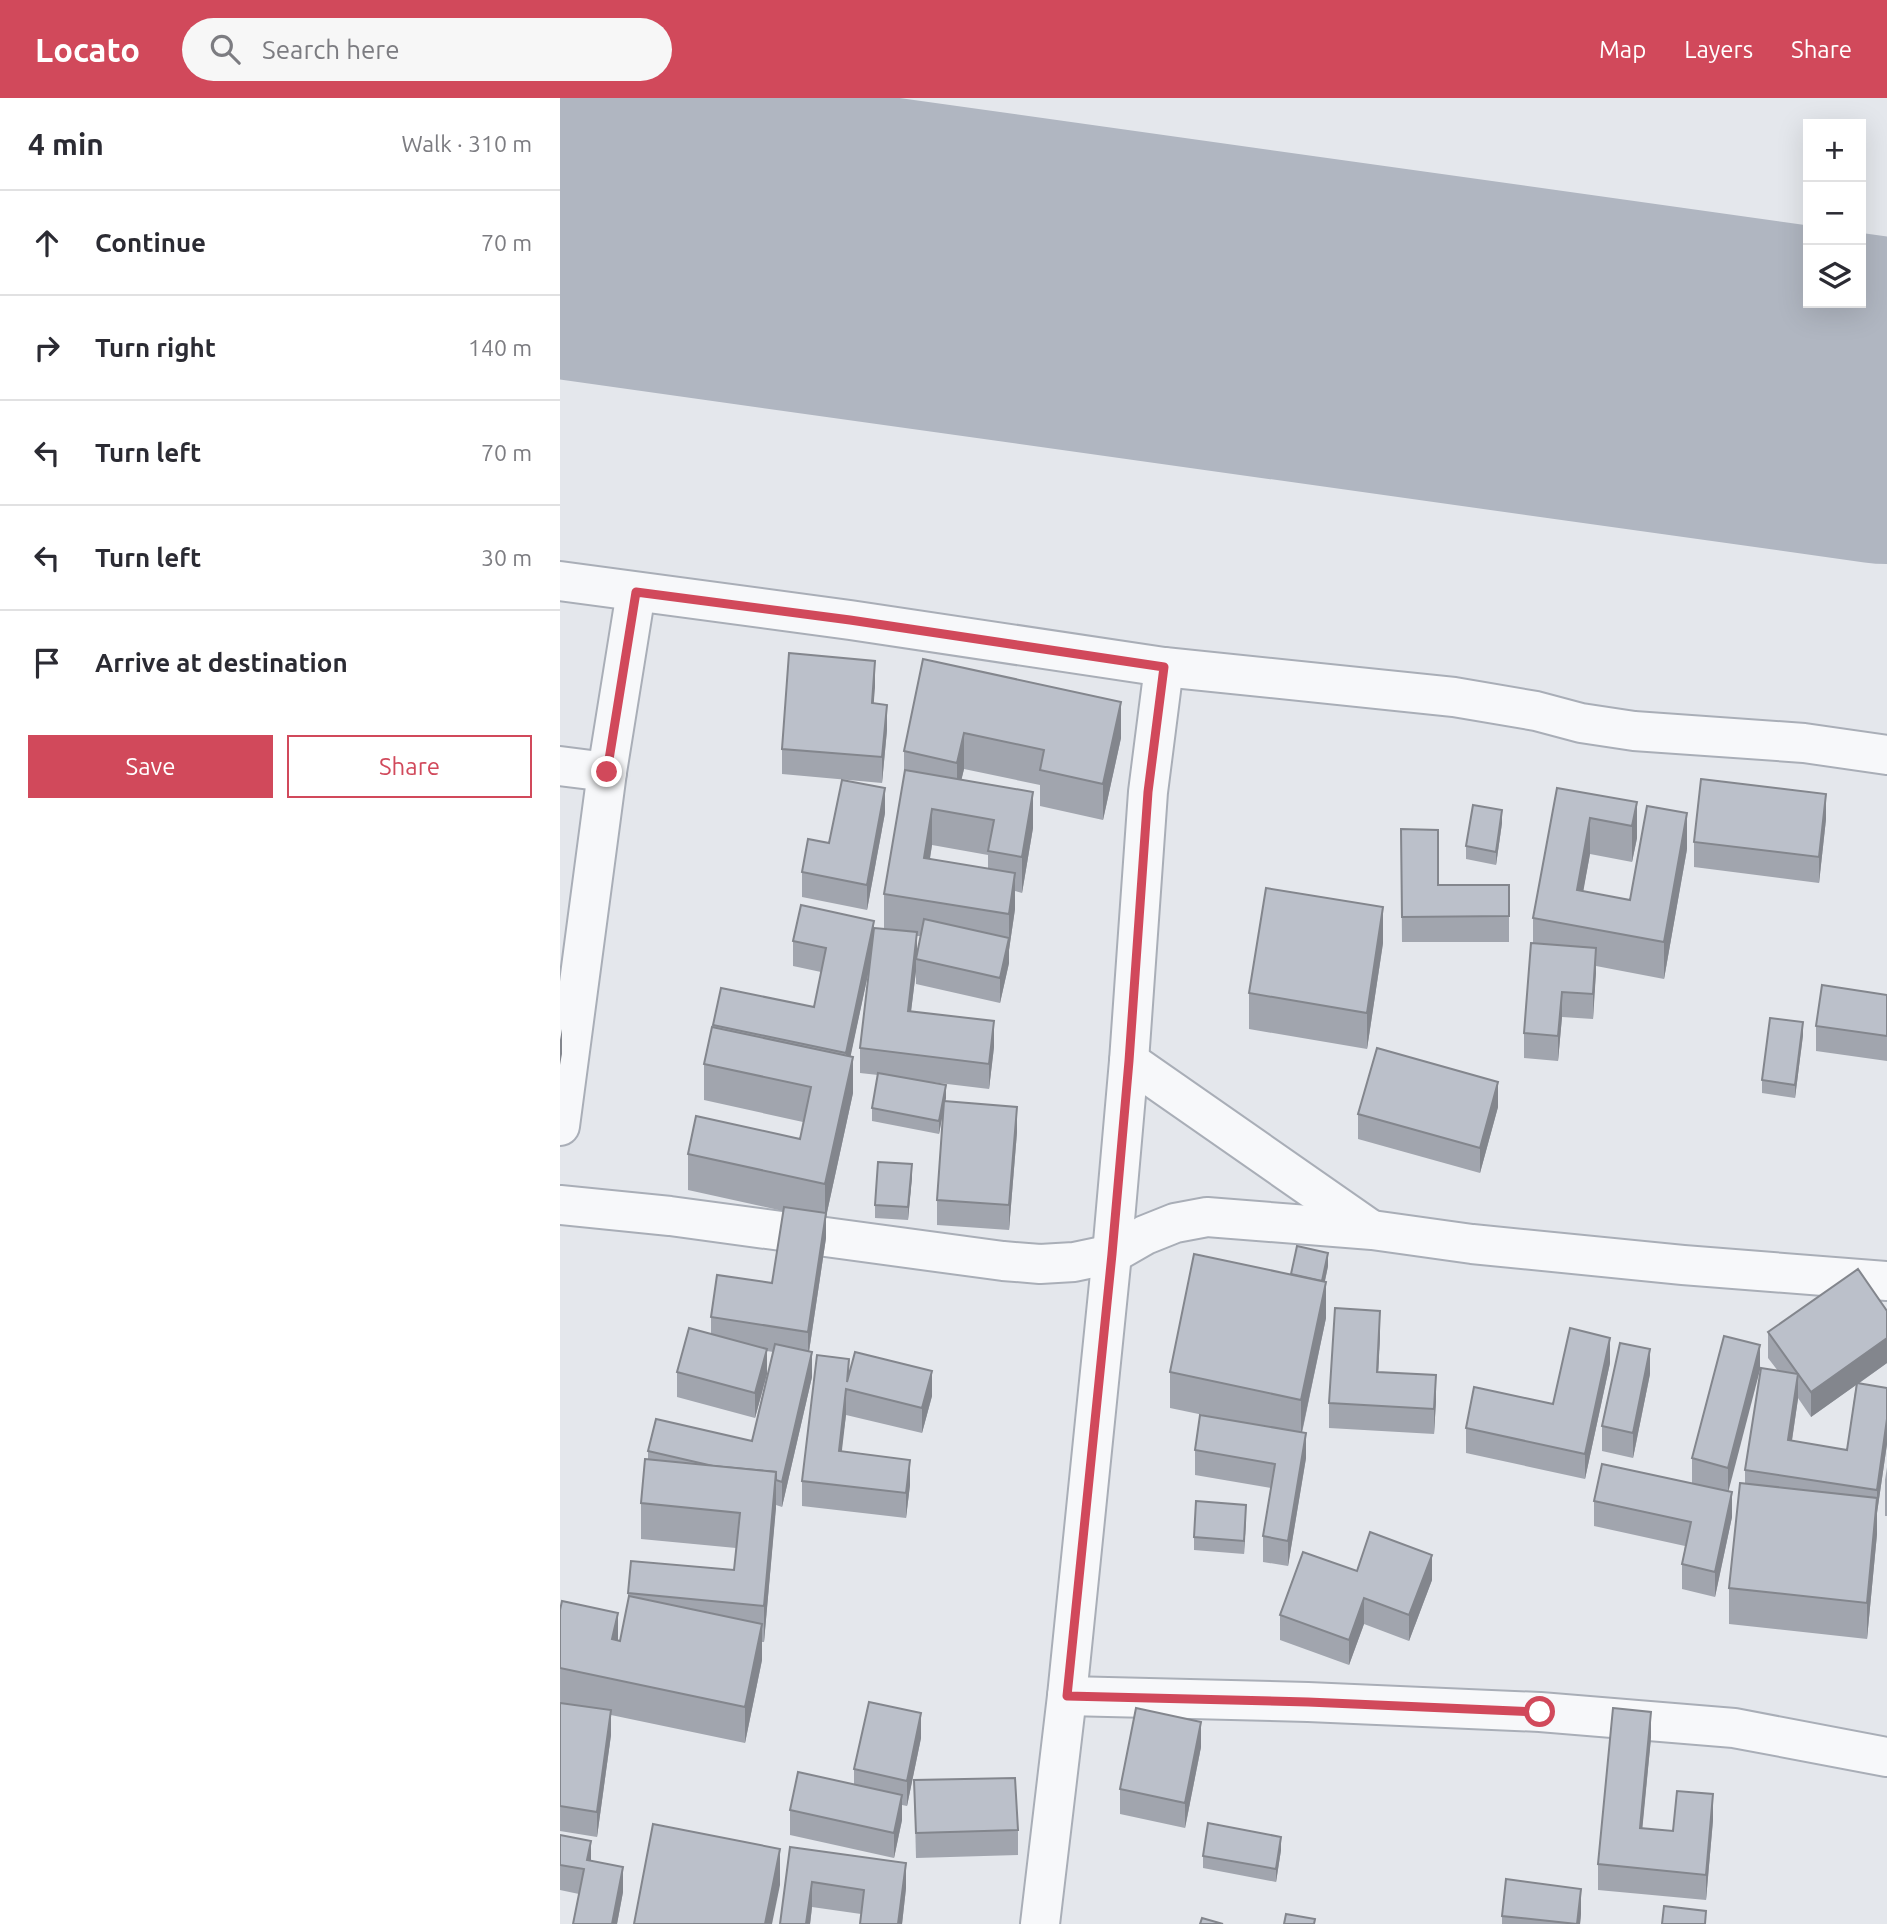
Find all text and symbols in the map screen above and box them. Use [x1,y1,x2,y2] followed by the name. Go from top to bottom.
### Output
[182,18,672,81] search box
[206,30,244,68] icon: search
[35,31,140,68] text: Locato
[262,35,400,64] text: Search here
[1599,36,1646,63] text: Map
[1684,36,1753,63] text: Layers
[1791,36,1852,63] text: Share
[1803,119,1866,308] map controls
[1803,119,1866,182] button: +
[28,127,104,161] text: 4 min
[401,131,532,156] text: Walk · 310 m
[1803,182,1866,245] button: −
[28,224,66,262] icon: ahead
[95,228,206,257] text: Continue
[481,230,532,255] text: 70 m
[1803,245,1866,308] button: layers
[28,329,66,367] icon: right
[95,333,216,362] text: Turn right
[468,335,532,360] text: 140 m
[28,434,66,472] icon: left
[95,438,201,467] text: Turn left
[481,440,532,465] text: 70 m
[28,539,66,577] icon: left
[95,543,201,572] text: Turn left
[481,545,532,570] text: 30 m
[28,644,66,682] icon: arrive
[95,648,348,677] text: Arrive at destination
[28,735,273,798] button: Save
[287,735,532,798] button: Share
[591,756,622,787] route end
[1524,1696,1555,1727] route start

